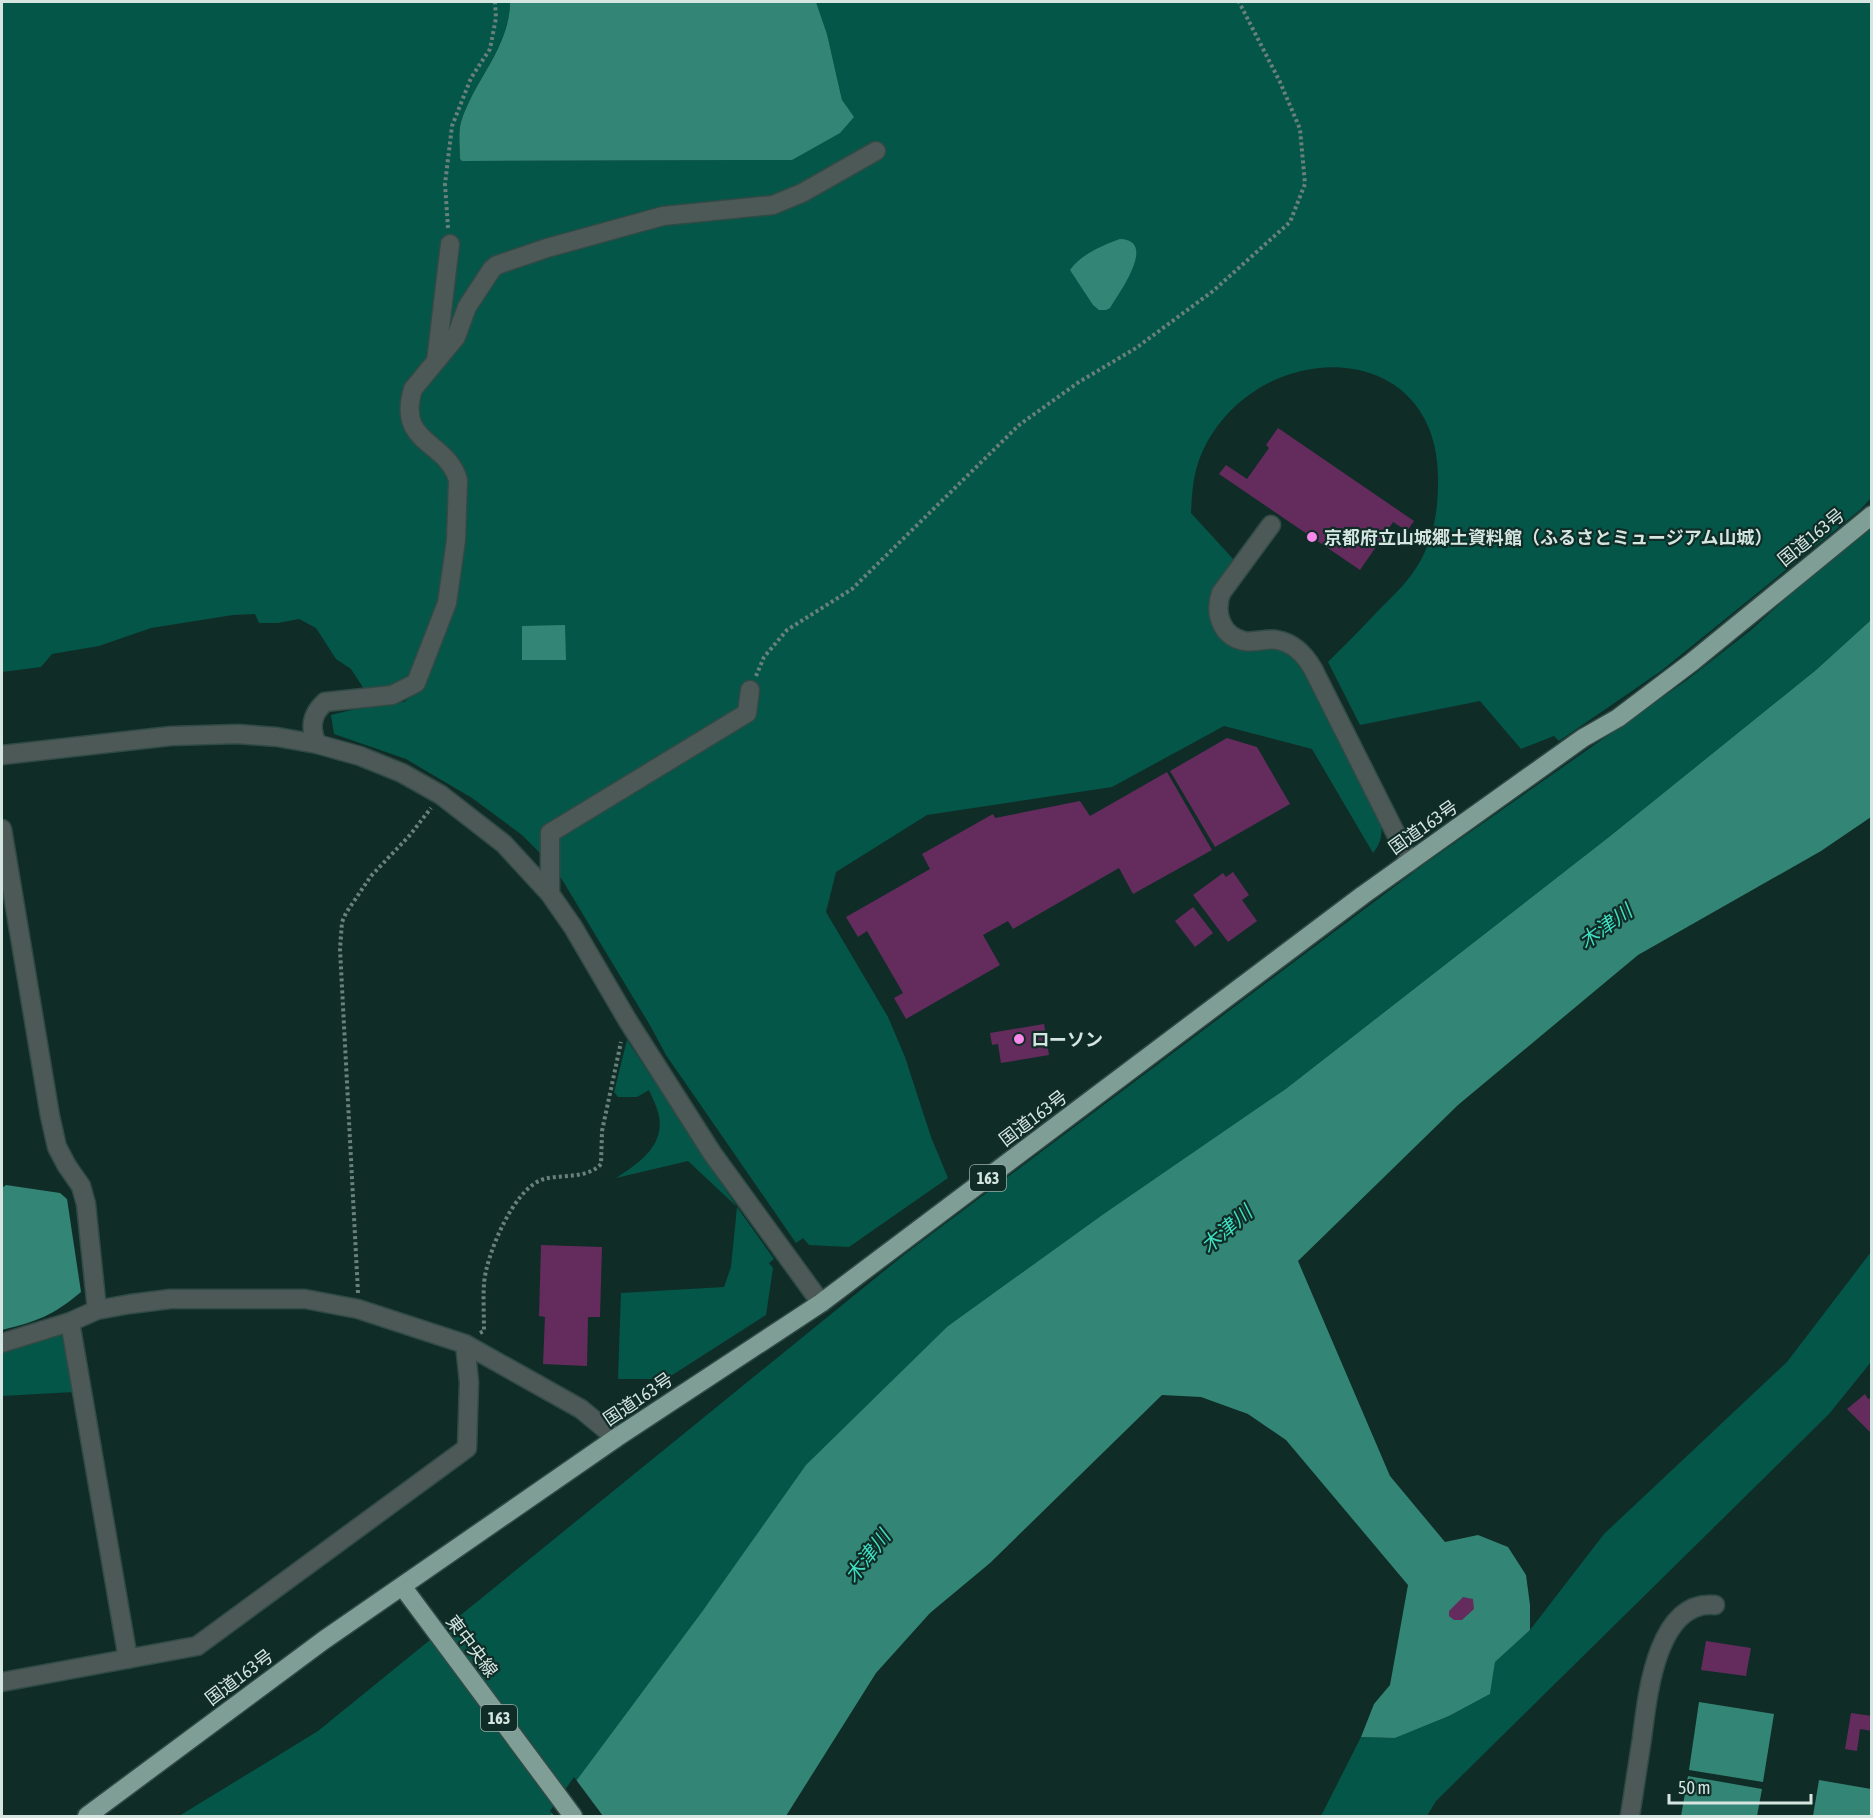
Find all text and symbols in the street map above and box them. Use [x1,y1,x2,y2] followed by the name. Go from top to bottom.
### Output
[1774,504,1848,570] street label: 国道163号
[1324,527,1772,548] place label: 京都府立山城郷土資料館（ふるさとミュージアム山城）
[1305,530,1319,544] marker: 京都府立山城郷土資料館（ふるさとミュージアム山城）
[1384,796,1462,858] street label: 国道163号
[1574,898,1638,953] water label: 木津川
[1031,1029,1103,1050] place label: ローソン
[1012,1032,1026,1046] marker: ローソン
[995,1086,1071,1150] street label: 国道163号
[970,1165,1006,1191] road number: 163
[1196,1199,1258,1257] water label: 木津川
[599,1368,677,1430] street label: 国道163号
[839,1524,896,1587] water label: 木津川
[442,1611,502,1681] street label: 東中央線
[201,1645,277,1709] street label: 国道163号
[481,1705,517,1731] road number: 163
[1669,1767,1812,1805] scale bar
[1678,1777,1710,1798] text: 50 m

